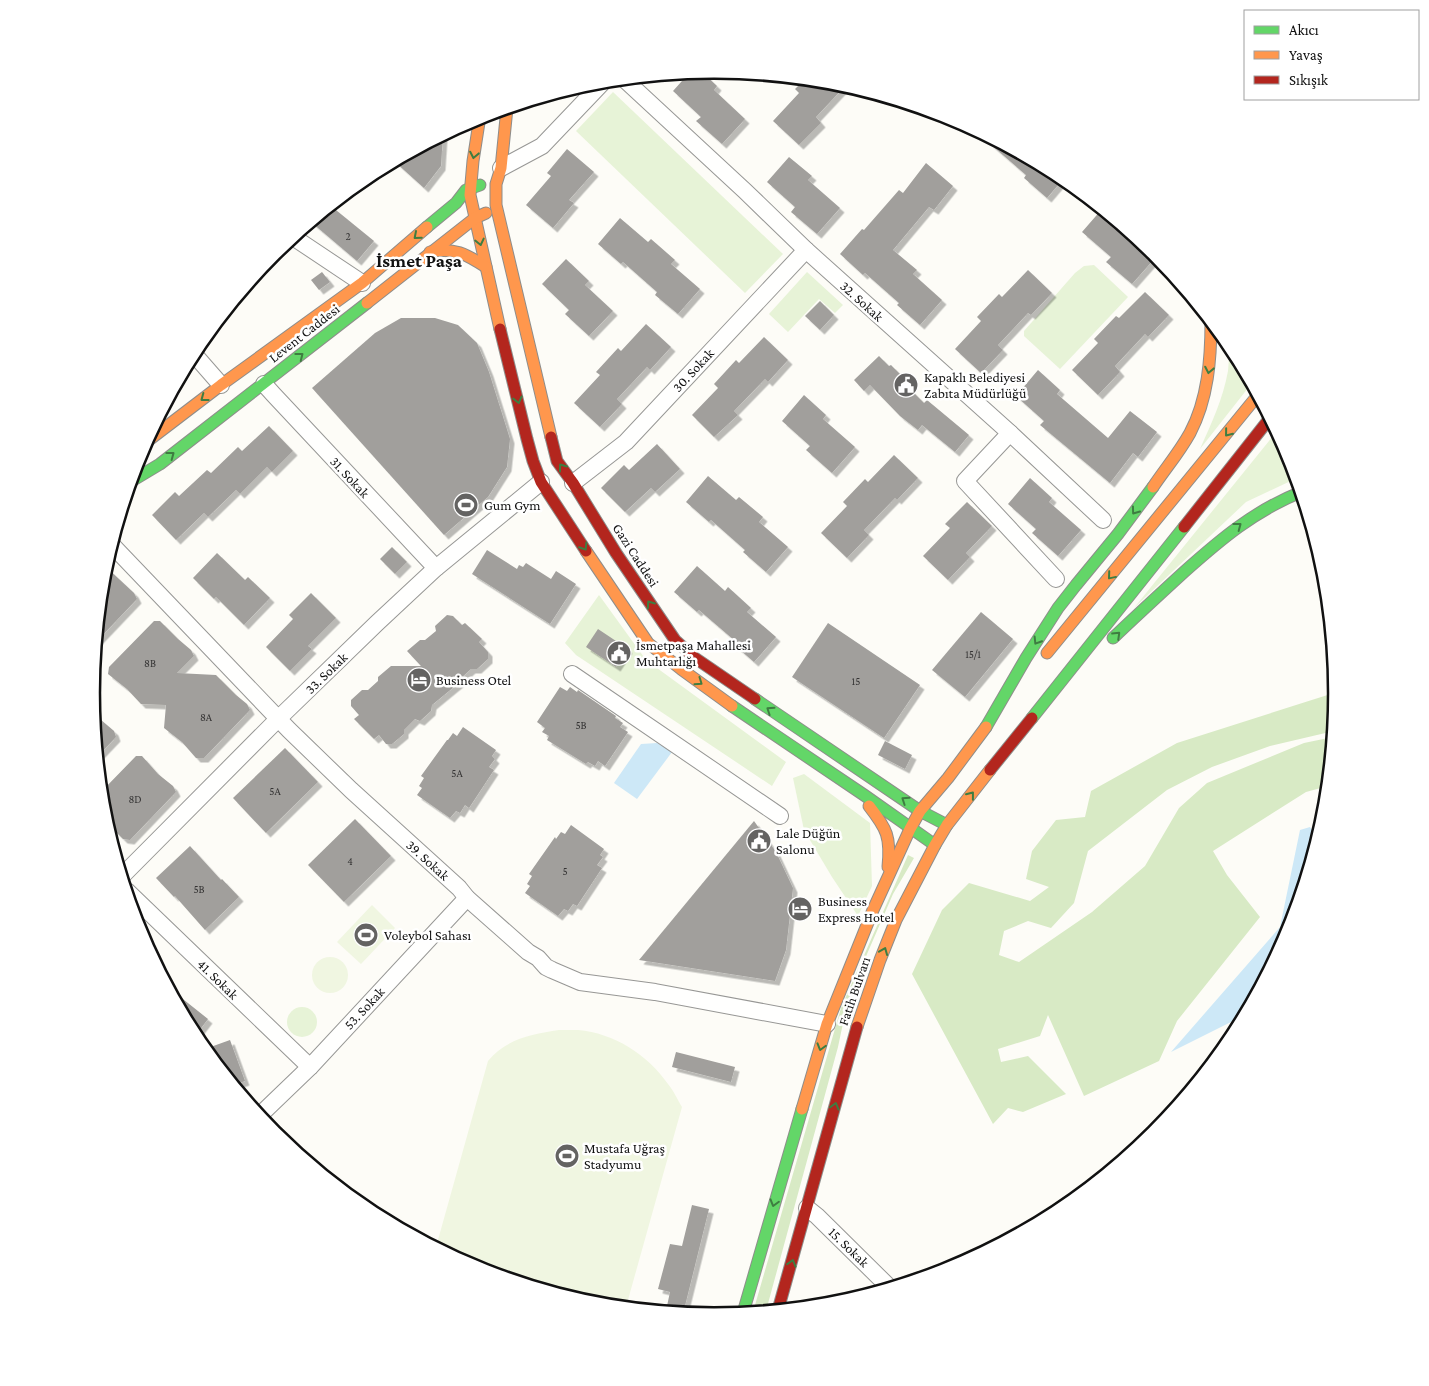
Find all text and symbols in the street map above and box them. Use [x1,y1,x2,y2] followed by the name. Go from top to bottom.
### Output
[1244,10,1419,100] legend
[1289,22,1319,38] text: Akıcı
[1289,47,1323,64] text: Yavaş
[1289,72,1329,89] text: Sıkışık
[469,151,479,160] one-way arrow
[345,230,351,242] house number: 2
[414,230,423,239] one-way arrow
[474,238,485,247] one-way arrow
[376,250,463,271] district label: İsmet Paşa
[837,278,887,325] street label: 32. Sokak
[266,300,343,365] street label: Levent Caddesi
[669,345,717,395] street label: 30. Sokak
[294,353,303,362] one-way arrow
[1204,365,1215,374] one-way arrow
[924,369,1027,401] place label: Kapaklı Belediyesi Zabıta Müdürlüğü
[893,372,919,398] public building icon: Kapaklı Belediyesi Zabıta Müdürlüğü
[200,392,210,401] one-way arrow
[512,396,523,405] one-way arrow
[1225,427,1233,436] one-way arrow
[165,452,175,461] one-way arrow
[327,453,373,501] street label: 31. Sokak
[559,464,568,473] one-way arrow
[453,492,479,518] sports icon: Gum Gym
[484,497,541,513] place label: Gum Gym
[1132,505,1141,515] one-way arrow
[610,520,663,590] street label: Gazi Caddesi
[1232,524,1241,532] one-way arrow
[578,541,587,550] one-way arrow
[1108,570,1116,579] one-way arrow
[647,600,656,609] one-way arrow
[1111,632,1120,641] one-way arrow
[1034,636,1044,645] one-way arrow
[636,637,751,669] place label: İsmetpaşa Mahallesi Muhtarlığı
[606,640,632,666] public building icon: İsmetpaşa Mahallesi Muhtarlığı
[965,648,981,660] house number: 15/1
[302,649,351,697] street label: 33. Sokak
[144,657,156,669] house number: 8B
[406,667,432,693] hotel icon: Business Otel
[436,672,512,688] place label: Business Otel
[852,675,860,687] house number: 15
[693,676,703,685] one-way arrow
[767,706,776,716] one-way arrow
[200,711,213,723] house number: 8A
[575,719,587,731] house number: 5B
[451,767,463,779] house number: 5A
[269,785,281,797] house number: 5A
[965,791,974,801] one-way arrow
[128,793,142,805] house number: 8D
[901,797,910,807] one-way arrow
[776,825,841,857] place label: Lale Düğün Salonu
[746,828,772,854] public building icon: Lale Düğün Salonu
[403,837,453,884] street label: 39. Sokak
[347,855,353,867] house number: 4
[562,865,568,877] house number: 5
[193,883,205,895] house number: 5B
[818,893,895,925] place label: Business Express Hotel
[787,896,813,922] hotel icon: Business Express Hotel
[353,922,379,948] sports icon: Voleybol Sahası
[384,927,471,943] place label: Voleybol Sahası
[877,947,888,956] one-way arrow
[835,954,873,1028] street label: Fatih Bulvarı
[194,956,242,1003] street label: 41. Sokak
[340,983,388,1032] street label: 53. Sokak
[816,1043,826,1051] one-way arrow
[829,1103,839,1111] one-way arrow
[584,1140,665,1172] place label: Mustafa Uğraş Stadyumu
[554,1143,580,1169] sports icon: Mustafa Uğraş Stadyumu
[770,1199,780,1207] one-way arrow
[825,1224,873,1270] street label: 15. Sokak
[786,1259,796,1267] one-way arrow

